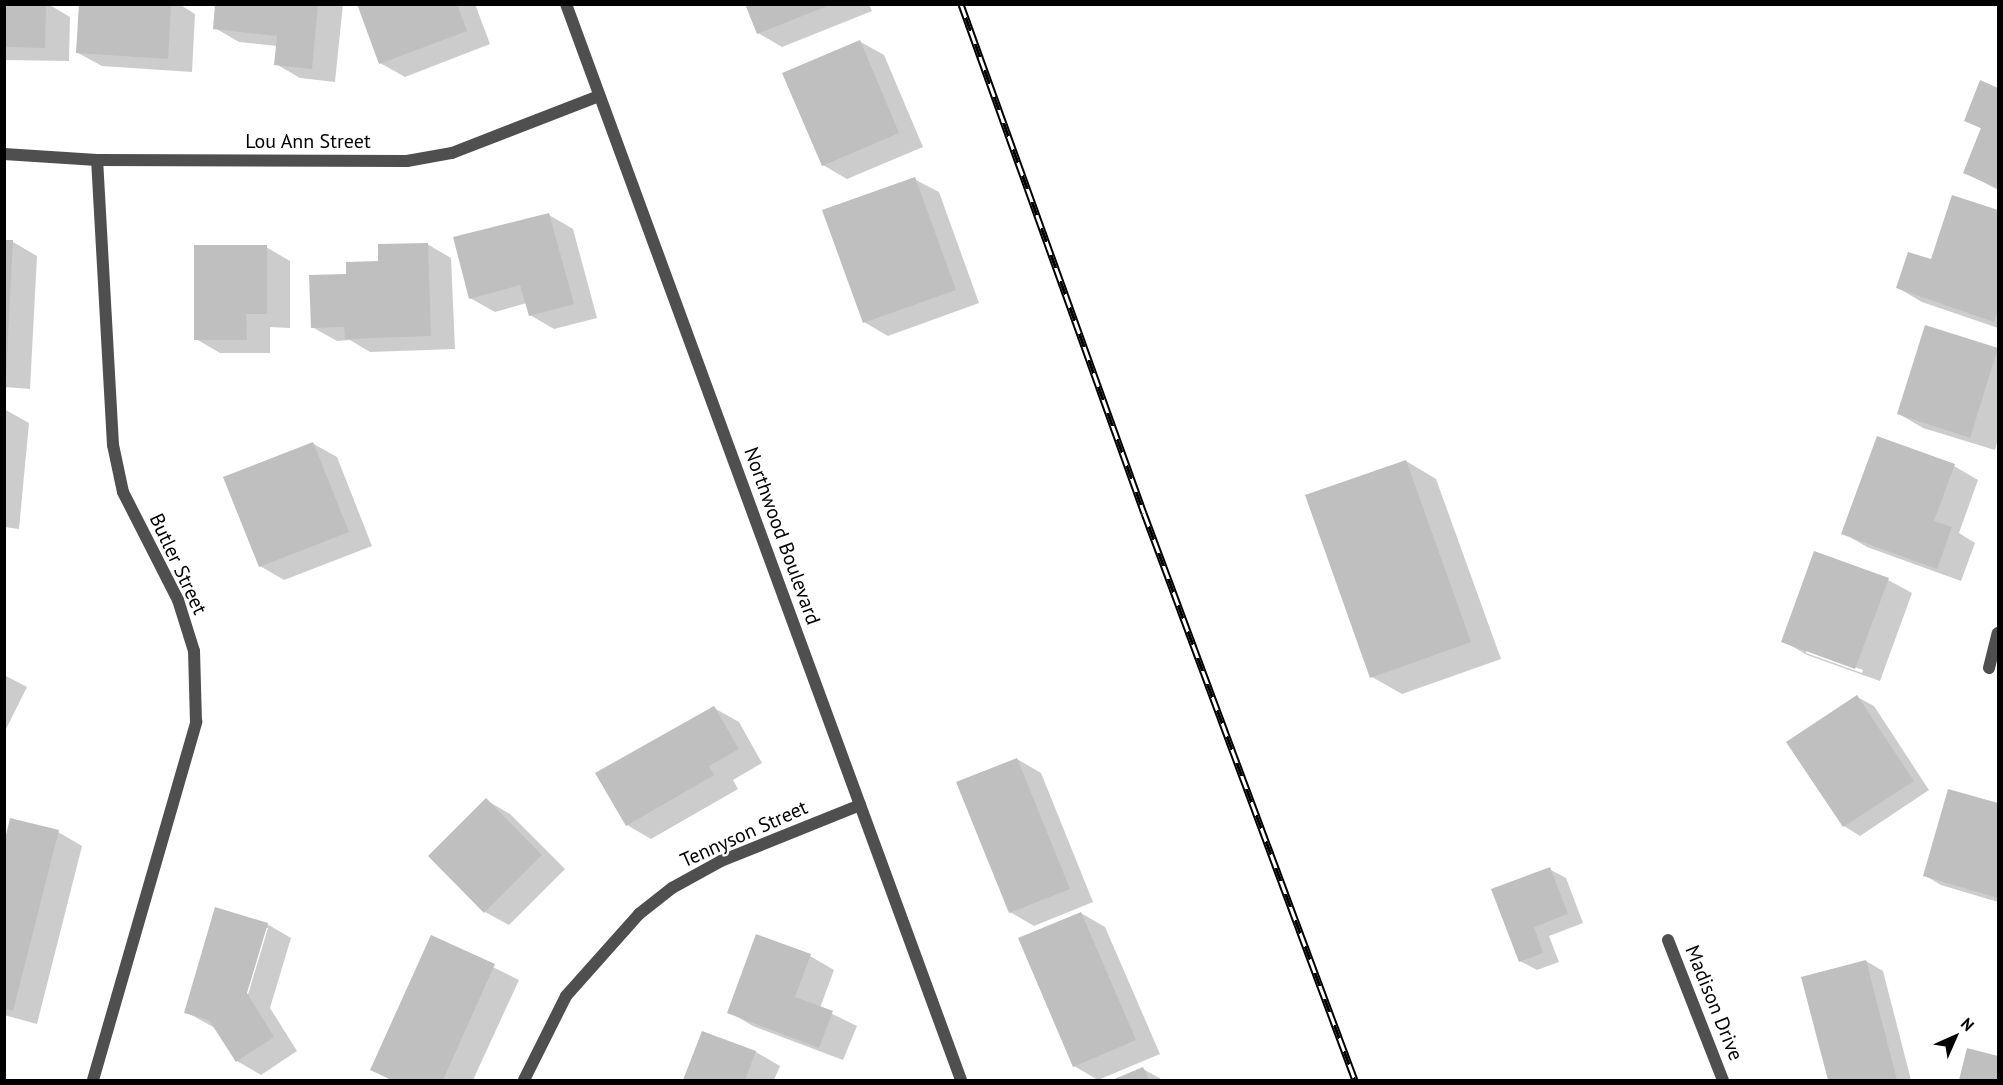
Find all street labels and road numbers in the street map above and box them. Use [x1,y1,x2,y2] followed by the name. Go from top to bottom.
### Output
[245,129,371,153] street label: Lou Ann Street
[739,444,825,628] street label: Northwood Boulevard
[144,510,212,618] street label: Butler Street
[677,795,811,873] street label: Tennyson Street
[1680,942,1748,1064] street label: Madison Drive

